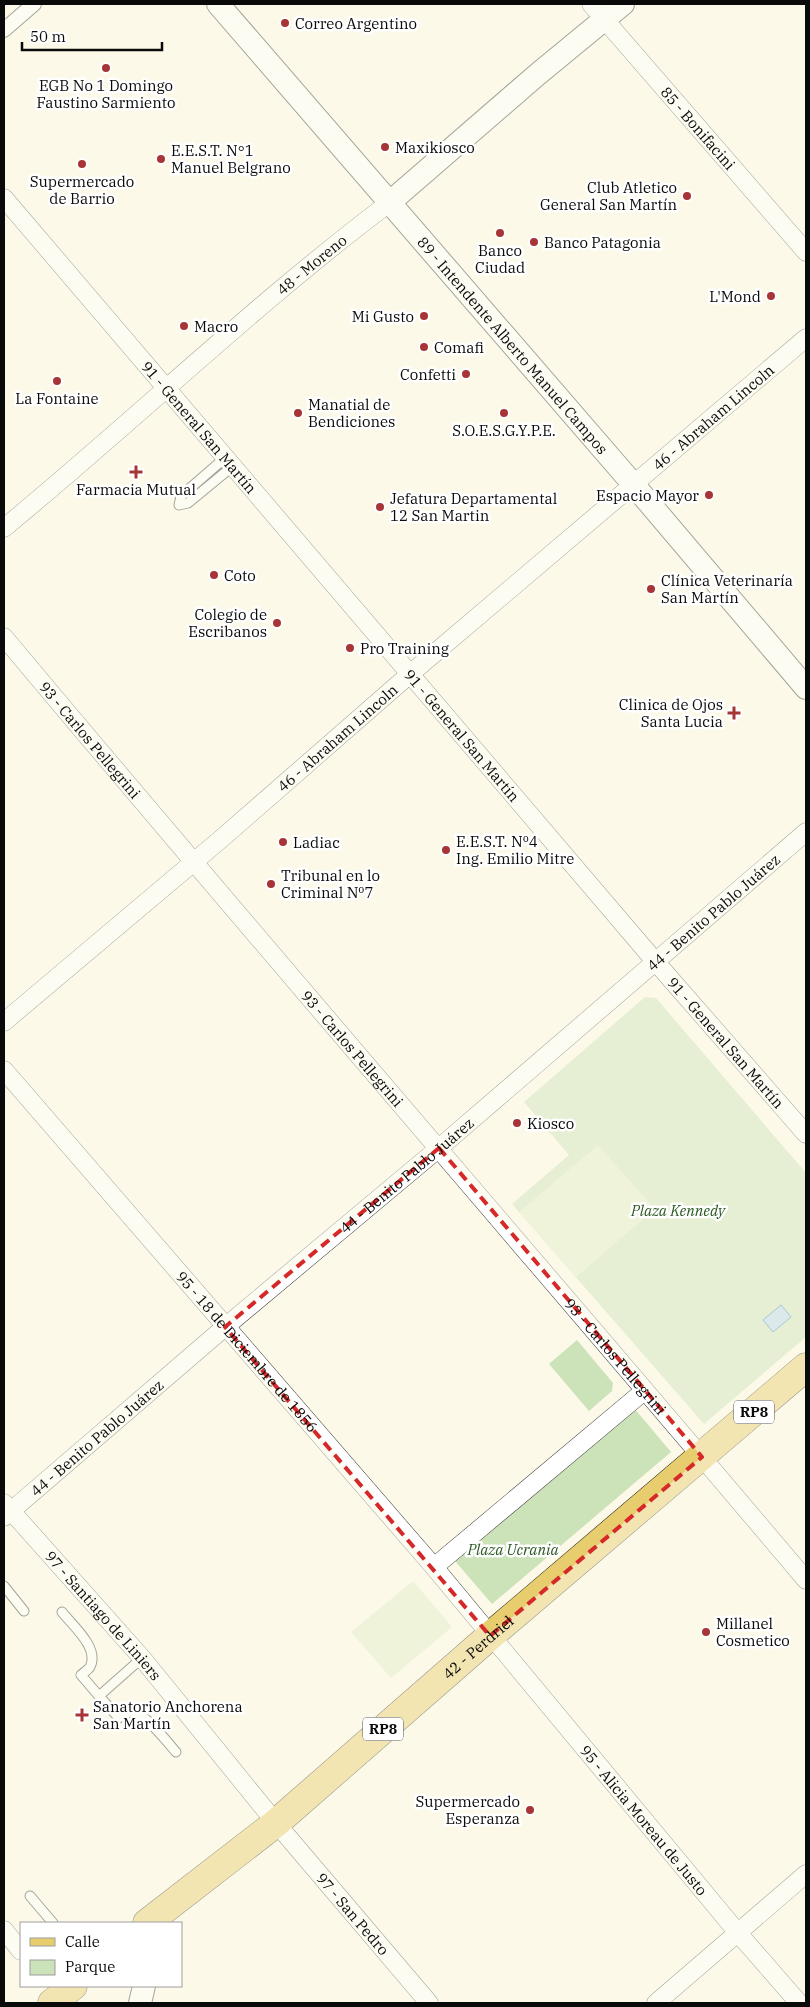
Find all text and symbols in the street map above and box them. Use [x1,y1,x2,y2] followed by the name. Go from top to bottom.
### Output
[295,14,417,33] place label: Correo Argentino
[279,17,291,29] marker: Correo Argentino
[22,20,162,52] scale bar
[30,27,66,46] text: 50 m
[100,62,112,74] marker: EGB No 1 Domingo Faustino Sarmiento
[36,76,176,112] place label: EGB No 1 Domingo Faustino Sarmiento
[657,82,740,174] street label: 85 - Bonifacini
[395,138,475,157] place label: Maxikiosco
[171,141,291,177] place label: E.E.S.T. N°1 Manuel Belgrano
[379,141,391,153] marker: Maxikiosco
[155,153,167,165] marker: E.E.S.T. N°1 Manuel Belgrano
[76,158,88,170] marker: Supermercado de Barrio
[30,172,134,208] place label: Supermercado de Barrio
[540,178,677,214] place label: Club Atletico General San Martín
[681,190,693,202] marker: Club Atletico General San Martín
[494,227,506,239] marker: Banco Ciudad
[272,230,350,299] street label: 48 - Moreno
[414,232,612,458] street label: 89 - Intendente Alberto Manuel Campos
[544,233,661,252] place label: Banco Patagonia
[528,236,540,248] marker: Banco Patagonia
[475,241,525,277] place label: Banco Ciudad
[709,287,761,306] place label: L'Mond
[765,290,777,302] marker: L'Mond
[352,307,414,326] place label: Mi Gusto
[418,310,430,322] marker: Mi Gusto
[194,317,238,336] place label: Macro
[178,320,190,332] marker: Macro
[434,338,484,357] place label: Comafi
[418,341,430,353] marker: Comafi
[138,357,261,497] street label: 91 - General San Martín
[648,360,778,474] street label: 46 - Abraham Lincoln
[400,365,456,384] place label: Confetti
[460,368,472,380] marker: Confetti
[51,375,63,387] marker: La Fontaine
[15,389,99,408] place label: La Fontaine
[308,395,395,431] place label: Manatial de Bendiciones
[292,407,304,419] marker: Manatial de Bendiciones
[498,407,510,419] marker: S.O.E.S.G.Y.P.E.
[452,421,556,440] place label: S.O.E.S.G.Y.P.E.
[130,466,142,478] marker: Farmacia Mutual
[76,480,196,499] place label: Farmacia Mutual
[596,486,699,505] place label: Espacio Mayor
[390,489,557,525] place label: Jefatura Departamental 12 San Martin
[703,489,715,501] marker: Espacio Mayor
[374,501,386,513] marker: Jefatura Departamental 12 San Martin
[224,566,256,585] place label: Coto
[208,569,220,581] marker: Coto
[661,571,793,607] place label: Clínica Veterinaría San Martín
[645,583,657,595] marker: Clínica Veterinaría San Martín
[188,605,267,641] place label: Colegio de Escribanos
[271,617,283,629] marker: Colegio de Escribanos
[360,639,449,658] place label: Pro Training
[344,642,356,654] marker: Pro Training
[400,665,524,806] street label: 91 - General San Martín
[36,677,145,802] street label: 93 - Carlos Pellegrini
[273,680,402,795] street label: 46 - Abraham Lincoln
[619,695,723,731] place label: Clinica de Ojos Santa Lucia
[727,706,741,720] marker: Clinica de Ojos Santa Lucia
[456,832,574,868] place label: E.E.S.T. Nº4 Ing. Emilio Mitre
[293,833,340,852] place label: Ladiac
[277,836,289,848] marker: Ladiac
[440,844,452,856] marker: E.E.S.T. Nº4 Ing. Emilio Mitre
[642,849,784,975] street label: 44 - Benito Pablo Juárez
[281,866,380,902] place label: Tribunal en lo Criminal Nº7
[265,878,277,890] marker: Tribunal en lo Criminal Nº7
[664,973,789,1112] street label: 91 - General San Martín
[297,986,408,1111] street label: 93 - Carlos Pellegrini
[335,1113,477,1237] street label: 44 - Benito Pablo Juárez
[527,1114,574,1133] place label: Kiosco
[511,1117,523,1129] marker: Kiosco
[630,1201,726,1220] park label: Plaza Kennedy
[172,1267,322,1436] street label: 95 - 18 de Diciembre de 1856
[561,1294,671,1418] street label: 93 - Carlos Pellegrini
[26,1375,167,1500] street label: 44 - Benito Pablo Juárez
[734,1400,774,1424] road number: RP8
[466,1540,559,1559] park label: Plaza Ucrania
[41,1547,166,1684] street label: 97 - Santiago de Liniers
[438,1611,517,1683] street label: 42 - Perdriel
[716,1614,790,1650] place label: Millanel Cosmetico
[700,1626,712,1638] marker: Millanel Cosmetico
[93,1697,243,1733] place label: Sanatorio Anchorena San Martín
[75,1708,89,1722] marker: Sanatorio Anchorena San Martín
[363,1718,403,1740] road number: RP8
[576,1741,712,1899] street label: 95 - Alicia Moreau de Justo
[415,1792,520,1828] place label: Supermercado Esperanza
[524,1804,536,1816] marker: Supermercado Esperanza
[313,1868,393,1959] street label: 97 - San Pedro
[20,1922,182,1987] legend
[65,1932,100,1951] text: Calle
[65,1957,115,1976] text: Parque

